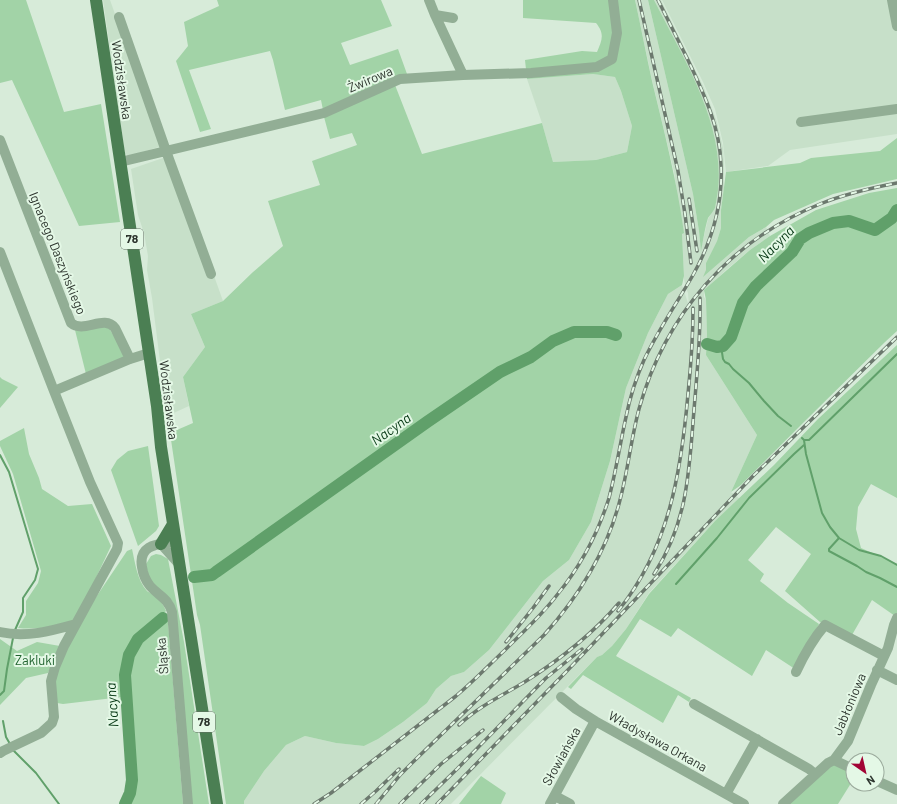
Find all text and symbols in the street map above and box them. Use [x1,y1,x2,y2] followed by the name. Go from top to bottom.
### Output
[109,39,135,121] street label: Wodzisławska
[345,62,395,96] street label: Żwirowa
[26,189,90,317] street label: Ignacego Daszyńskiego
[754,222,797,265] water label: Nacyna
[121,229,143,249] road number: 78
[156,360,182,440] street label: Wodzisławska
[368,409,414,448] water label: Nacyna
[152,637,172,675] street label: Śląska
[15,652,55,668] park label: Zakluki
[829,671,869,737] street label: Jabłoniowa
[101,682,122,728] water label: Nacyna
[606,707,710,775] street label: Władysława Orkana
[193,712,215,732] road number: 78
[538,724,584,788] street label: Słowiańska
[845,752,885,792] north arrow
[864,773,878,788] text: N

